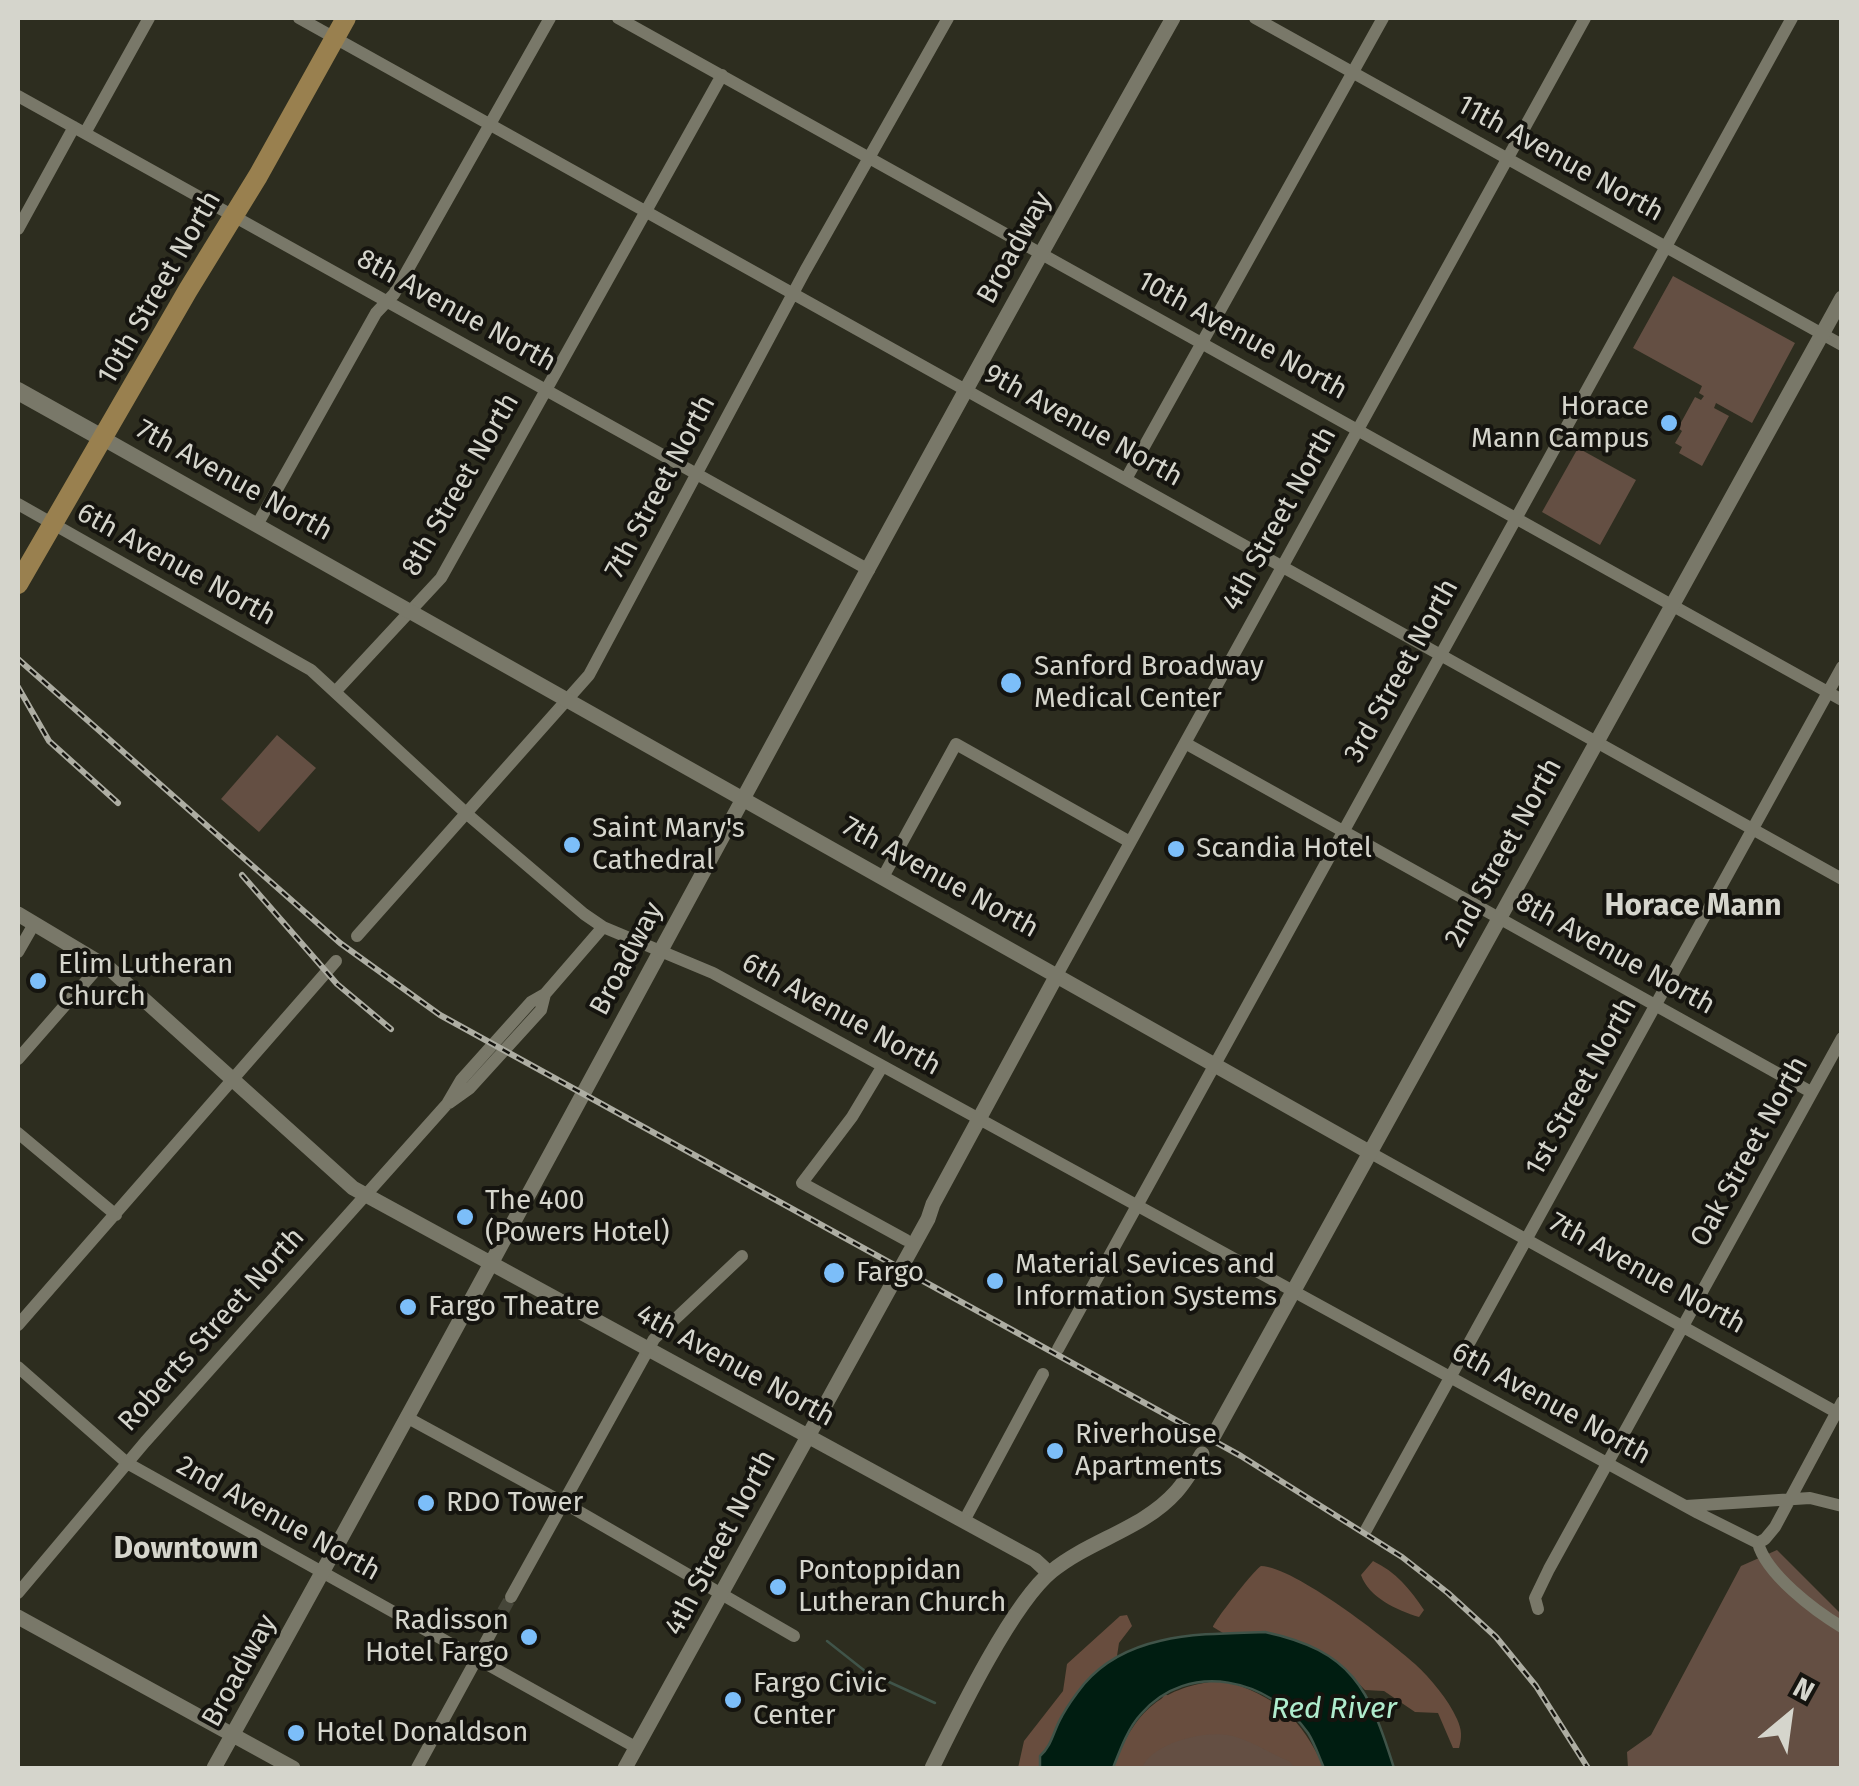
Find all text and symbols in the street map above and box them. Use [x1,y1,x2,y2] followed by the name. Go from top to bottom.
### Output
[1451,88,1669,230] street label: 11th Avenue North
[91,185,229,391] street label: 10th Street North
[970,186,1060,310] street label: Broadway
[351,242,561,380] street label: 8th Avenue North
[1131,264,1353,408] street label: 10th Avenue North
[978,358,1188,494] street label: 9th Avenue North
[395,388,527,582] street label: 8th Street North
[599,390,723,584] street label: 7th Street North
[1471,390,1649,456] place label: Horace Mann Campus
[1658,412,1680,434] marker: Horace Mann Campus
[130,413,338,549] street label: 7th Avenue North
[1216,421,1344,617] street label: 4th Street North
[71,496,281,634] street label: 6th Avenue North
[1338,574,1466,768] street label: 3rd Street North
[1034,650,1264,716] place label: Sanford Broadway Medical Center
[998,670,1024,696] marker: Sanford Broadway Medical Center
[1438,753,1570,953] street label: 2nd Street North
[836,810,1044,946] street label: 7th Avenue North
[592,812,745,878] place label: Saint Mary's Cathedral
[1196,832,1372,866] place label: Scandia Hotel
[561,834,583,856] marker: Saint Mary's Cathedral
[1165,838,1187,860] marker: Scandia Hotel
[1510,885,1720,1023] street label: 8th Avenue North
[1605,889,1781,925] district label: Horace Mann
[583,897,671,1021] street label: Broadway
[736,946,946,1084] street label: 6th Avenue North
[58,948,233,1014] place label: Elim Lutheran Church
[27,970,49,992] marker: Elim Lutheran Church
[1519,992,1645,1182] street label: 1st Street North
[1684,1051,1816,1253] street label: Oak Street North
[485,1184,670,1250] place label: The 400 (Powers Hotel)
[454,1206,476,1228] marker: The 400 (Powers Hotel)
[1543,1206,1751,1342] street label: 7th Avenue North
[112,1221,312,1439] street label: Roberts Street North
[1015,1248,1277,1314] place label: Material Sevices and Information Systems
[856,1256,924,1290] place label: Fargo
[821,1260,847,1286] marker: Fargo
[984,1270,1006,1292] marker: Material Sevices and Information Systems
[428,1290,600,1324] place label: Fargo Theatre
[397,1296,419,1318] marker: Fargo Theatre
[630,1297,840,1435] street label: 4th Avenue North
[1446,1335,1656,1473] street label: 6th Avenue North
[1075,1418,1222,1484] place label: Riverhouse Apartments
[1044,1440,1066,1462] marker: Riverhouse Apartments
[658,1445,784,1641] street label: 4th Street North
[170,1449,386,1589] street label: 2nd Avenue North
[446,1486,583,1520] place label: RDO Tower
[415,1492,437,1514] marker: RDO Tower
[113,1532,259,1568] district label: Downtown
[798,1554,1006,1620] place label: Pontoppidan Lutheran Church
[767,1576,789,1598] marker: Pontoppidan Lutheran Church
[365,1604,509,1670] place label: Radisson Hotel Fargo
[195,1609,285,1733] street label: Broadway
[518,1626,540,1648] marker: Radisson Hotel Fargo
[1739,1666,1839,1766] north arrow
[753,1667,887,1733] place label: Fargo Civic Center
[1788,1670,1820,1708] text: N
[722,1689,744,1711] marker: Fargo Civic Center
[1271,1692,1397,1728] water label: Red River
[316,1716,528,1750] place label: Hotel Donaldson
[285,1722,307,1744] marker: Hotel Donaldson

